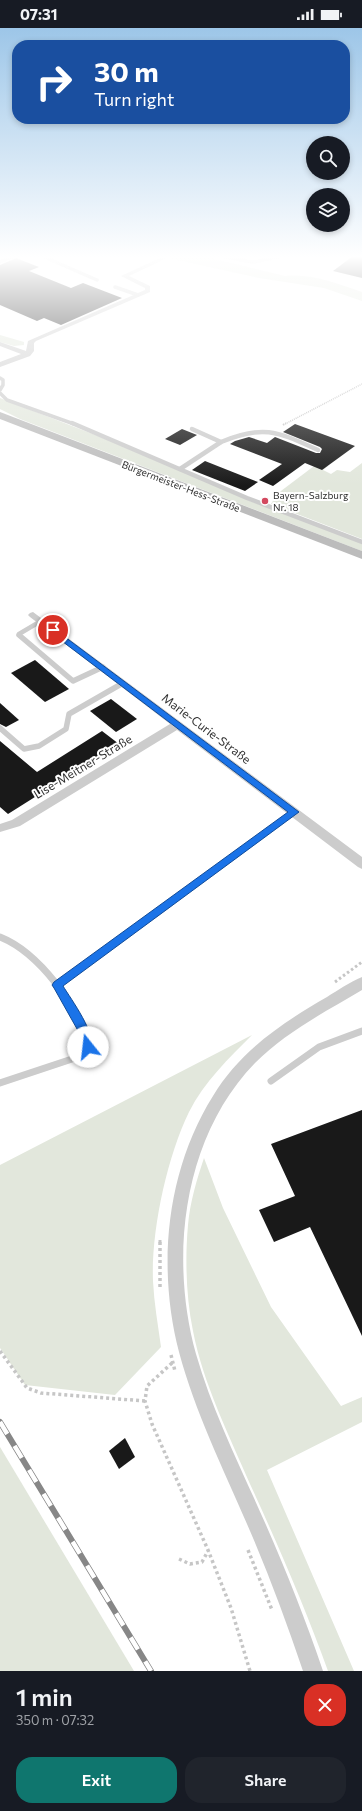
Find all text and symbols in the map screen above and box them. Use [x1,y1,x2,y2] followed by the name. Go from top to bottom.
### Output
[20,5,58,23] text: 07:31
[94,54,159,88] text: 30 m
[28,56,80,108] icon: right
[94,88,174,110] text: Turn right
[306,136,350,232] map controls
[306,136,350,180] button: search
[306,188,350,232] button: layers
[120,458,242,514] street label: Bürgermeister-Hess-Straße
[273,489,349,513] place label: Bayern-Salzburg Nr. 18
[260,496,270,506] marker: Bayern-Salzburg Nr. 18
[36,613,70,647] pin
[42,619,64,641] icon: arrive
[159,690,254,766] street label: Marie-Curie-Straße
[31,731,134,801] street label: Lise-Meitner-Straße
[67,1026,109,1068] position arrow
[16,1682,73,1711] text: 1 min
[304,1684,346,1726] button: close
[16,1712,94,1728] text: 350 m · 07:32
[16,1757,177,1803] button: Exit
[185,1757,346,1803] button: Share

